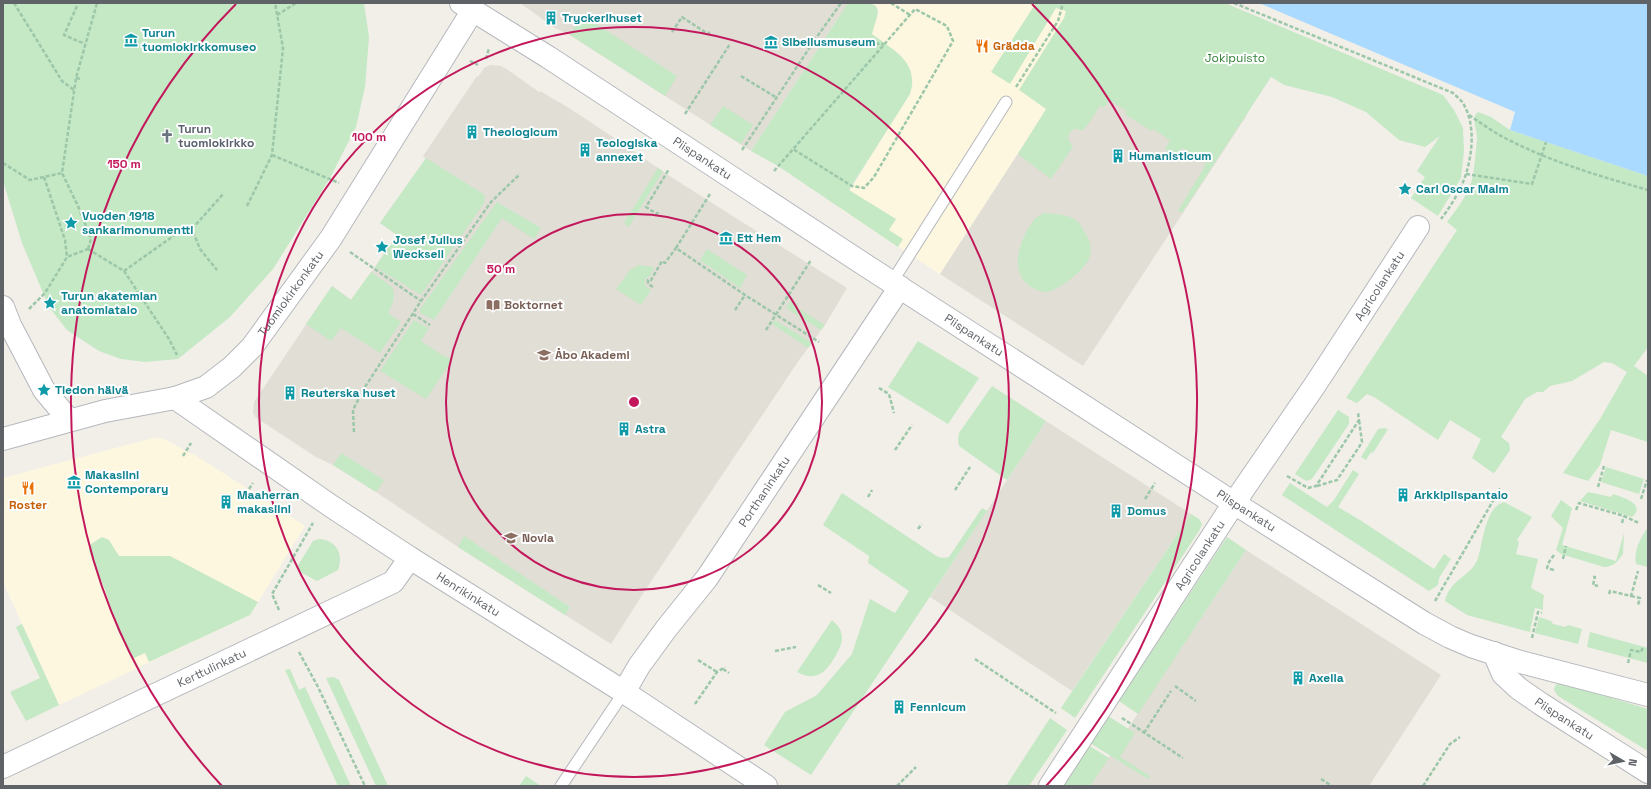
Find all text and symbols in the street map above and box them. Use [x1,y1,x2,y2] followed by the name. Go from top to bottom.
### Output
[543,10,559,26] building icon: Tryckerihuset
[562,10,642,26] place label: Tryckerihuset
[142,25,256,55] place label: Turun tuomiokirkkomuseo
[123,32,139,48] museum icon: Turun tuomiokirkkomuseo
[763,34,779,50] museum icon: Sibeliusmuseum
[782,34,876,50] place label: Sibeliusmuseum
[974,38,990,54] restaurant icon: Grädda
[993,38,1035,54] place label: Grädda
[1205,50,1265,66] park label: Jokipuisto
[178,121,254,151] place label: Turun tuomiokirkko
[464,124,480,140] building icon: Theologicum
[483,124,558,140] place label: Theologicum
[159,128,175,144] church icon: Turun tuomiokirkko
[352,129,386,145] text: 100 m
[670,133,735,183] street label: Piispankatu
[596,135,658,165] place label: Teologiska annexet
[577,142,593,158] building icon: Teologiska annexet
[1110,148,1126,164] building icon: Humanisticum
[1129,148,1212,164] place label: Humanisticum
[107,156,141,172] text: 150 m
[1397,181,1413,197] place icon: Carl Oscar Malm
[1416,181,1509,197] place label: Carl Oscar Malm
[82,208,194,238] place label: Vuoden 1918 sankarimonumentti
[63,215,79,231] place icon: Vuoden 1918 sankarimonumentti
[718,230,734,246] museum icon: Ett Hem
[737,230,781,246] place label: Ett Hem
[393,232,463,262] place label: Josef Julius Wecksell
[374,239,390,255] place icon: Josef Julius Wecksell
[254,247,327,340] street label: Tuomiokirkonkatu
[1351,248,1408,324] street label: Agricolankatu
[487,261,515,277] text: 50 m
[61,288,157,318] place label: Turun akatemian anatomiatalo
[42,295,58,311] place icon: Turun akatemian anatomiatalo
[485,297,501,313] library icon: Boktornet
[504,297,563,313] place label: Boktornet
[941,310,1006,360] street label: Piispankatu
[536,347,552,363] school or university icon: Åbo Akademi
[555,347,630,363] place label: Åbo Akademi
[36,382,52,398] place icon: Tiedon häivä
[55,382,128,398] place label: Tiedon häivä
[282,385,298,401] building icon: Reuterska huset
[301,385,396,401] place label: Reuterska huset
[627,395,641,409] centre of rings
[616,421,632,437] building icon: Astra
[635,421,666,437] place label: Astra
[735,453,794,530] street label: Porthaninkatu
[85,467,168,497] place label: Makasiini Contemporary
[66,474,82,490] museum icon: Makasiini Contemporary
[20,480,36,496] restaurant icon: Roster
[1213,486,1279,535] street label: Piispankatu
[237,487,299,517] place label: Maaherran makasiini
[1395,487,1411,503] building icon: Arkkipiispantalo
[1414,487,1508,503] place label: Arkkipiispantalo
[218,494,234,510] building icon: Maaherran makasiini
[9,497,47,513] place label: Roster
[1108,503,1124,519] building icon: Domus
[1127,503,1166,519] place label: Domus
[1171,517,1229,593] street label: Agricolankatu
[503,530,519,546] school or university icon: Novia
[522,530,554,546] place label: Novia
[433,568,503,620] street label: Henrikinkatu
[175,645,249,691] street label: Kerttulinkatu
[1290,670,1306,686] building icon: Axelia
[1309,670,1344,686] place label: Axelia
[1532,694,1597,744] street label: Piispankatu
[891,699,907,715] building icon: Fennicum
[910,699,966,715] place label: Fennicum
[1603,741,1643,781] north arrow
[1625,758,1640,767] text: N

